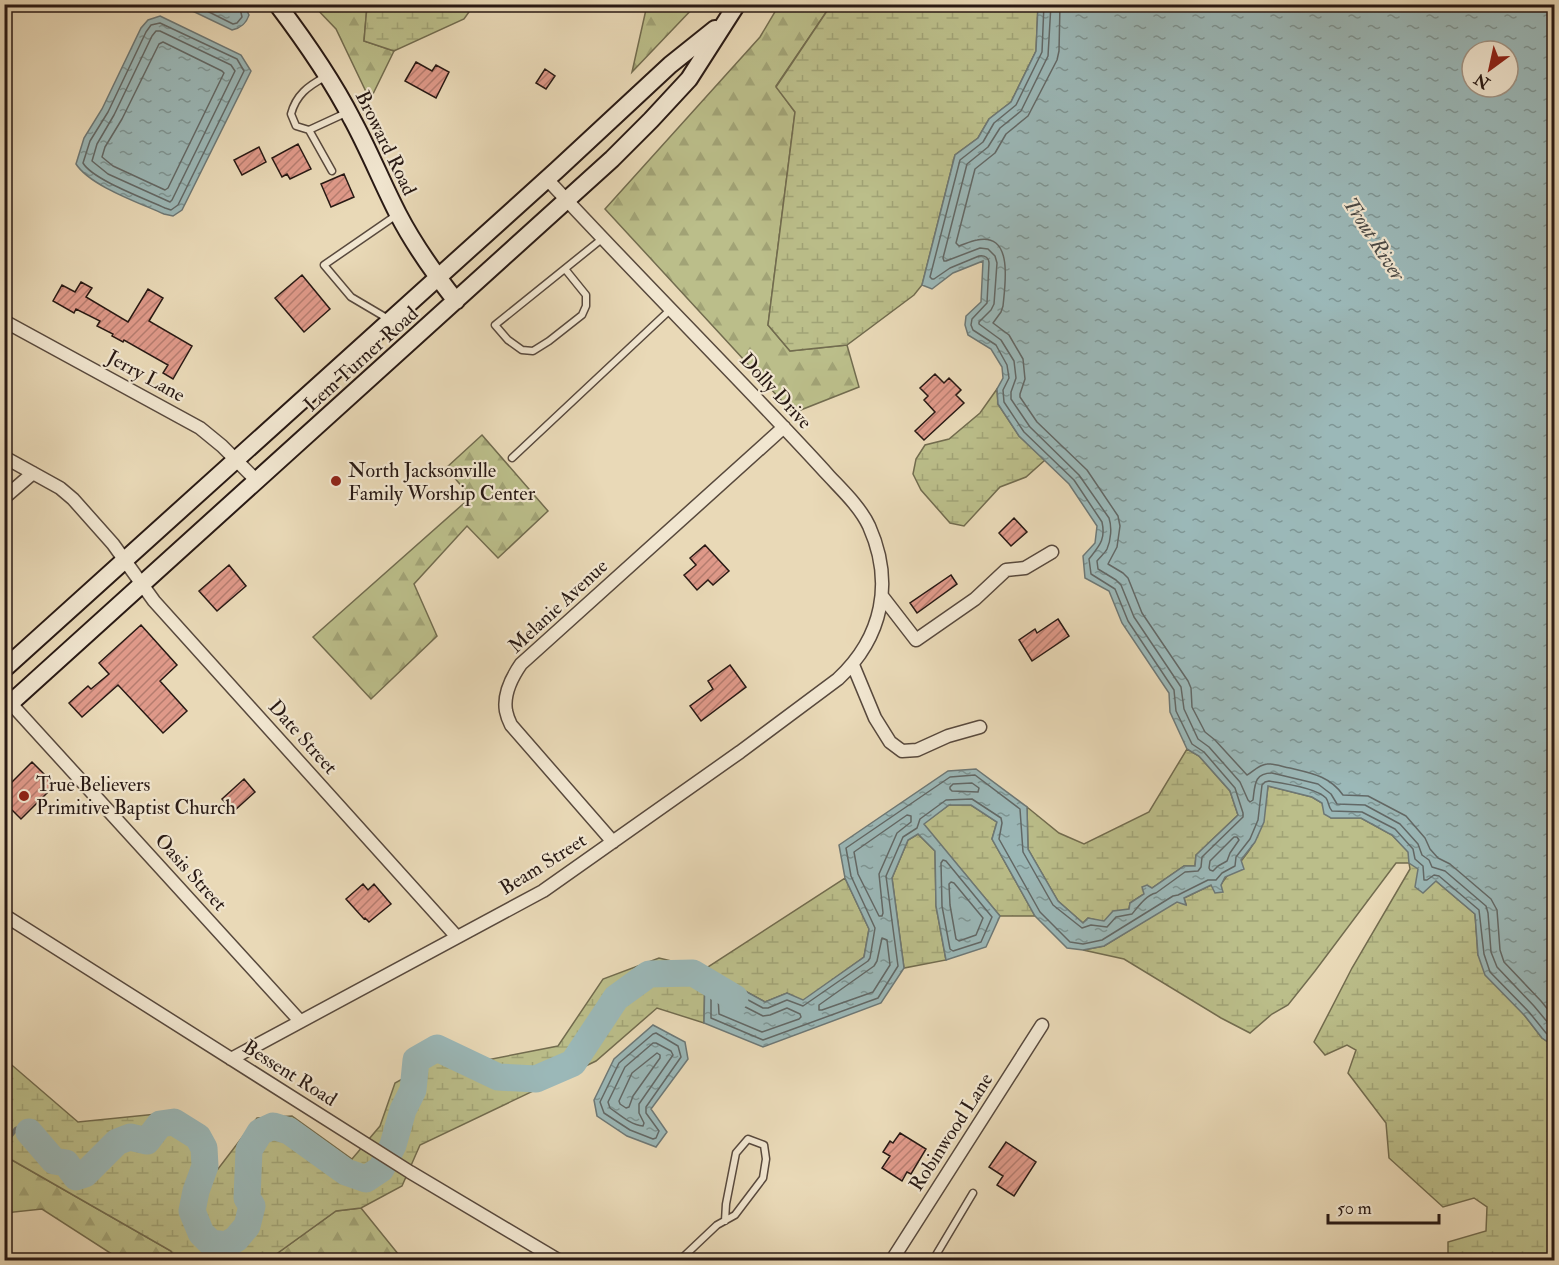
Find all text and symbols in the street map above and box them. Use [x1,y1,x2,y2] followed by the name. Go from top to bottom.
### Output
[1460,39,1520,99] north arrow
[1470,68,1495,94] text: N
[350,86,422,200] street label: Broward Road
[1337,192,1412,287] water label: Trout River
[299,301,423,417] street label: Lem Turner Road
[102,344,189,408] street label: Jerry Lane
[735,348,817,434] street label: Dolly Drive
[348,458,536,507] place label: North Jacksonville Family Worship Center
[329,474,343,488] marker: North Jacksonville Family Worship Center
[503,554,613,658] street label: Melanie Avenue
[263,695,343,780] street label: Date Street
[36,772,236,821] place label: True Believers Primitive Baptist Church
[17,789,31,803] marker: True Believers Primitive Baptist Church
[495,827,591,900] street label: Beam Street
[150,828,233,916] street label: Oasis Street
[238,1034,342,1112] street label: Bessent Road
[904,1068,998,1196] street label: Robinwood Lane
[1328,1187,1439,1225] scale bar
[1337,1197,1372,1220] text: 50 m

